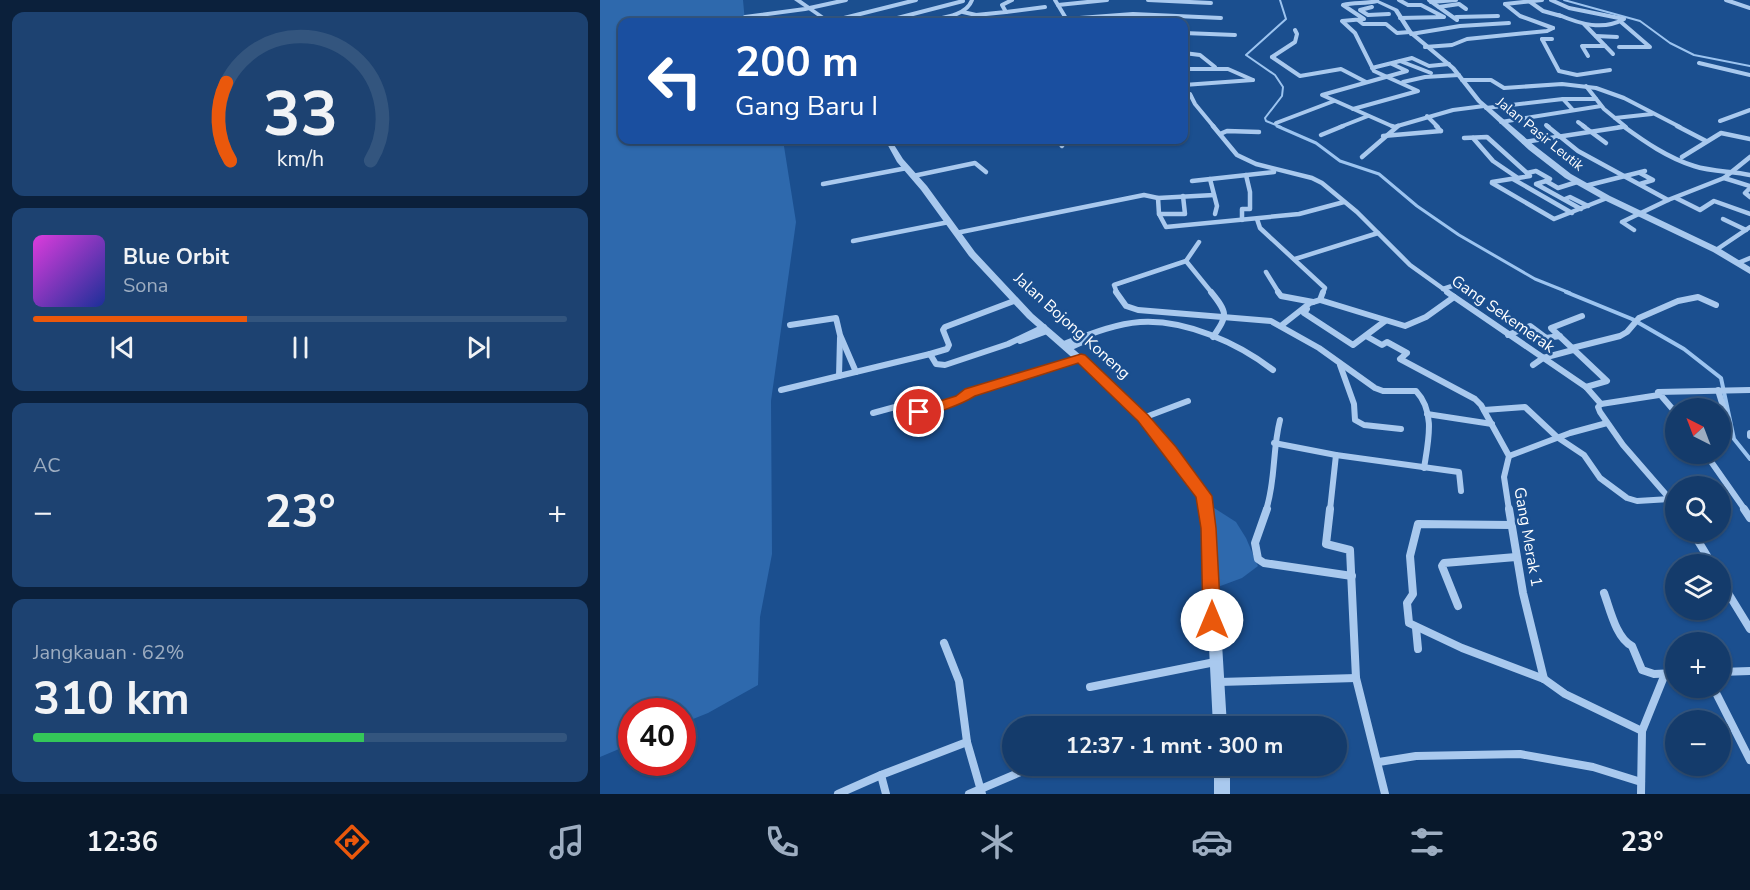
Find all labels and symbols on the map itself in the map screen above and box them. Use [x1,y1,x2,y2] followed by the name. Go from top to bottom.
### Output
[1491,92,1589,176] street label: Jalan Pasir Leutik
[1008,267,1135,384] street label: Jalan Bojong Koneng
[1447,270,1560,358] street label: Gang Sekemerak
[893,386,944,437] pin
[1665,398,1731,464] north arrow
[1508,485,1548,589] street label: Gang Merak 1
[1180,588,1244,652] position arrow
[618,698,696,776] speed limit sign: 40

